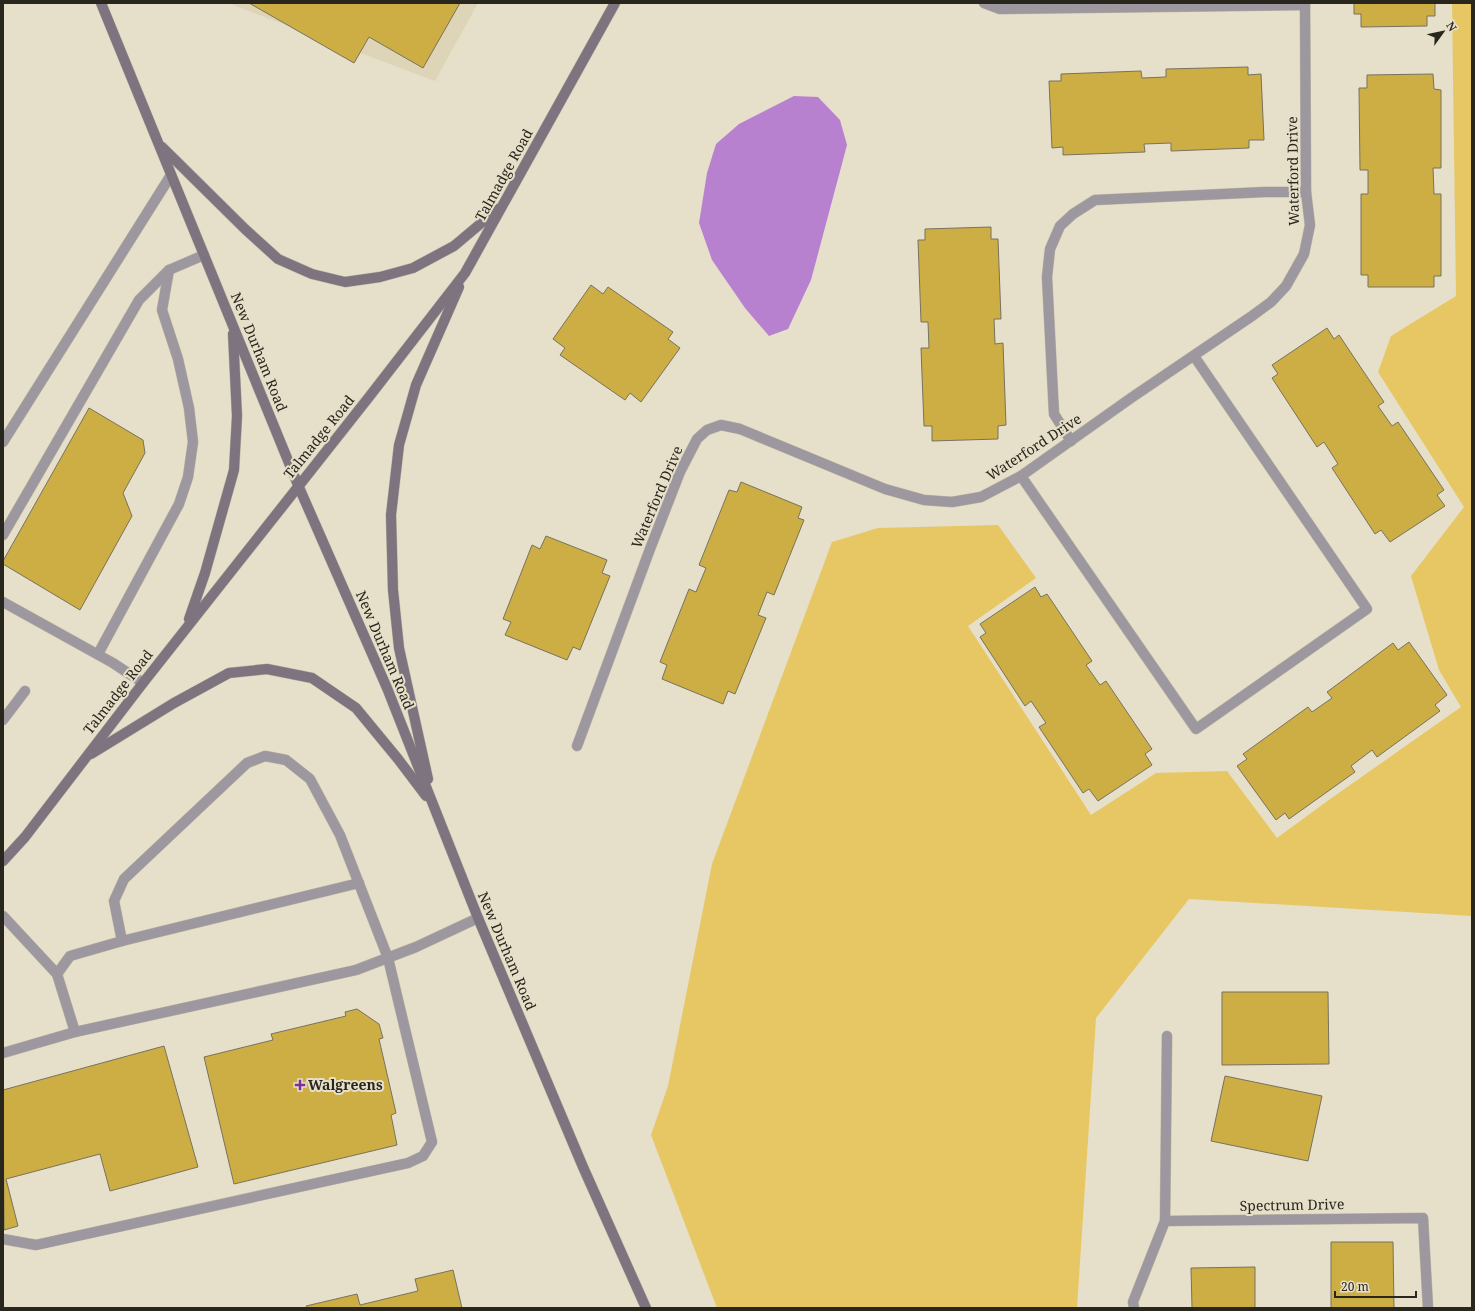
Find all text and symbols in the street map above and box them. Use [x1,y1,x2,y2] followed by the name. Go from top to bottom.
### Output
[1423,12,1463,52] north arrow
[1443,19,1461,34] text: N
[1282,116,1303,226] street label: Waterford Drive
[470,125,537,224] street label: Talmadge Road
[227,289,292,415] street label: New Durham Road
[279,391,358,482] street label: Talmadge Road
[983,409,1085,484] street label: Waterford Drive
[626,443,687,551] street label: Waterford Drive
[352,588,419,712] street label: New Durham Road
[79,645,157,738] street label: Talmadge Road
[474,889,541,1013] street label: New Durham Road
[308,1075,383,1094] place label: Walgreens
[295,1080,305,1090] marker: Walgreens
[1239,1194,1345,1215] street label: Spectrum Drive
[1335,1273,1416,1299] scale bar
[1341,1278,1369,1295] text: 20 m

